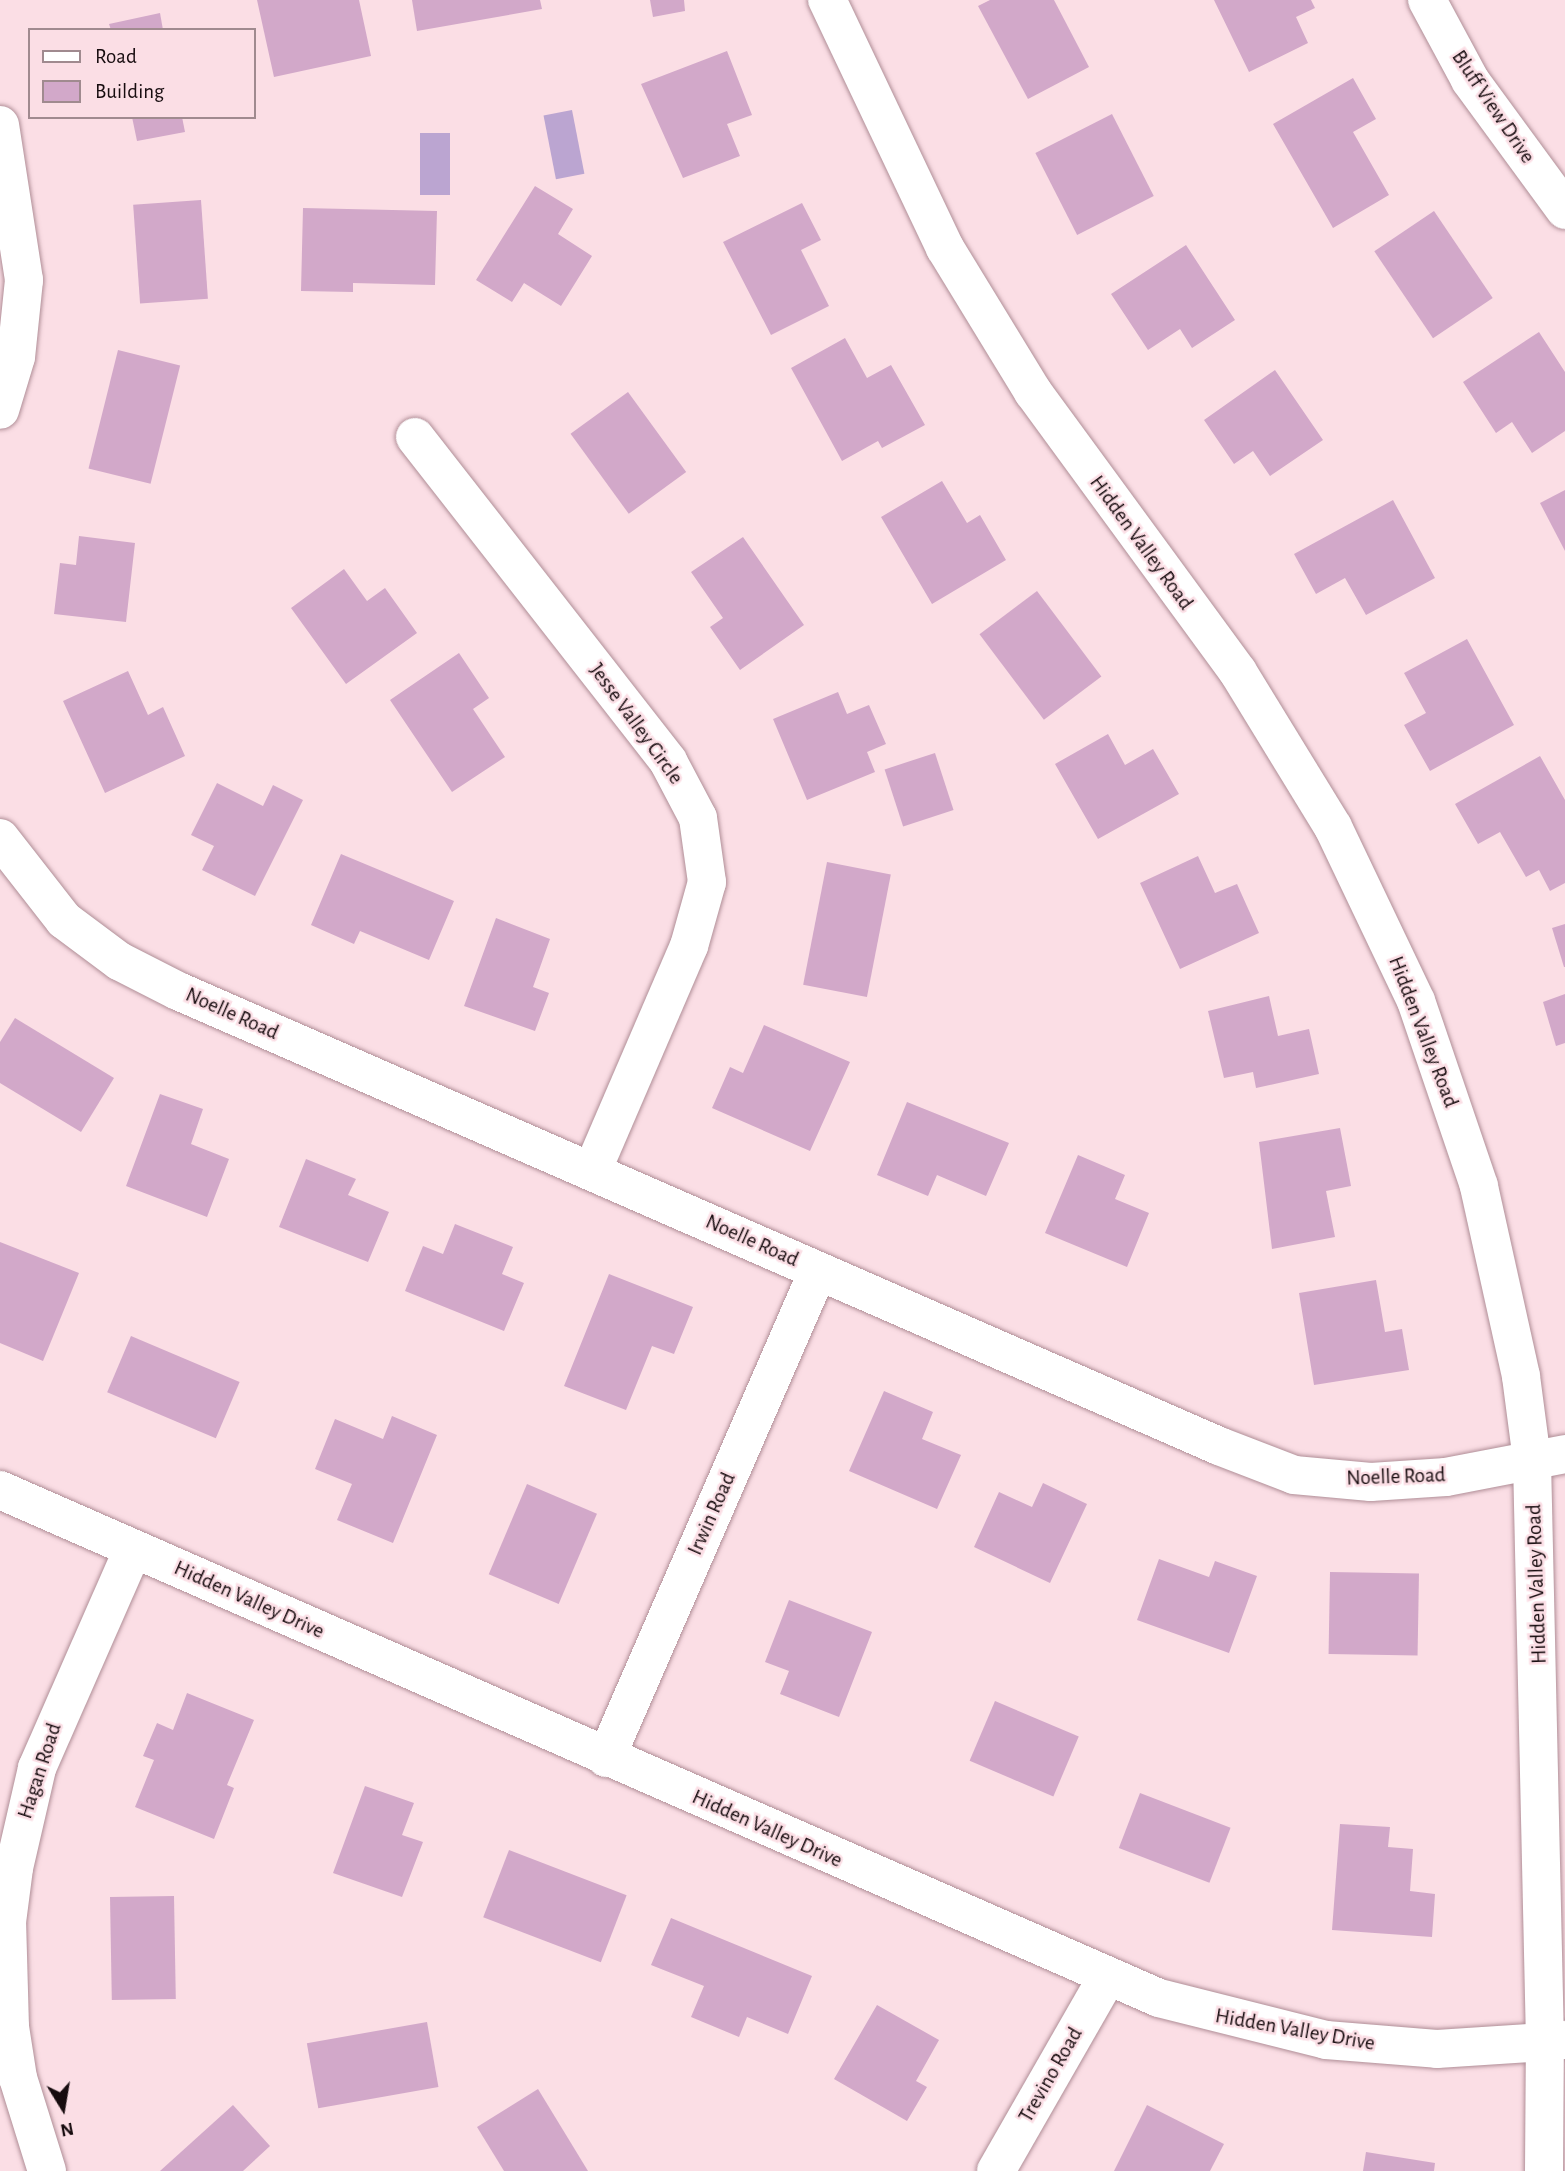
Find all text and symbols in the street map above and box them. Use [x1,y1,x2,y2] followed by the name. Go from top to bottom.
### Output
[28,28,256,119] legend
[95,46,137,67] text: Road
[1446,46,1540,168] street label: Bluff View Drive
[95,81,164,102] text: Building
[1084,471,1198,615] street label: Hidden Valley Road
[584,659,688,789] street label: Jesse Valley Circle
[1383,953,1463,1111] street label: Hidden Valley Road
[182,982,282,1046] street label: Noelle Road
[702,1209,802,1273] street label: Noelle Road
[1346,1463,1446,1491] street label: Noelle Road
[683,1469,741,1559] street label: Irwin Road
[1522,1504,1552,1664] street label: Hidden Valley Road
[170,1556,328,1644] street label: Hidden Valley Drive
[13,1720,67,1822] street label: Hagan Road
[688,1785,846,1873] street label: Hidden Valley Drive
[1213,2004,1377,2056] street label: Hidden Valley Drive
[1014,2023,1088,2127] street label: Trevino Road
[28,2073,98,2143] north arrow
[59,2119,75,2140] text: N

